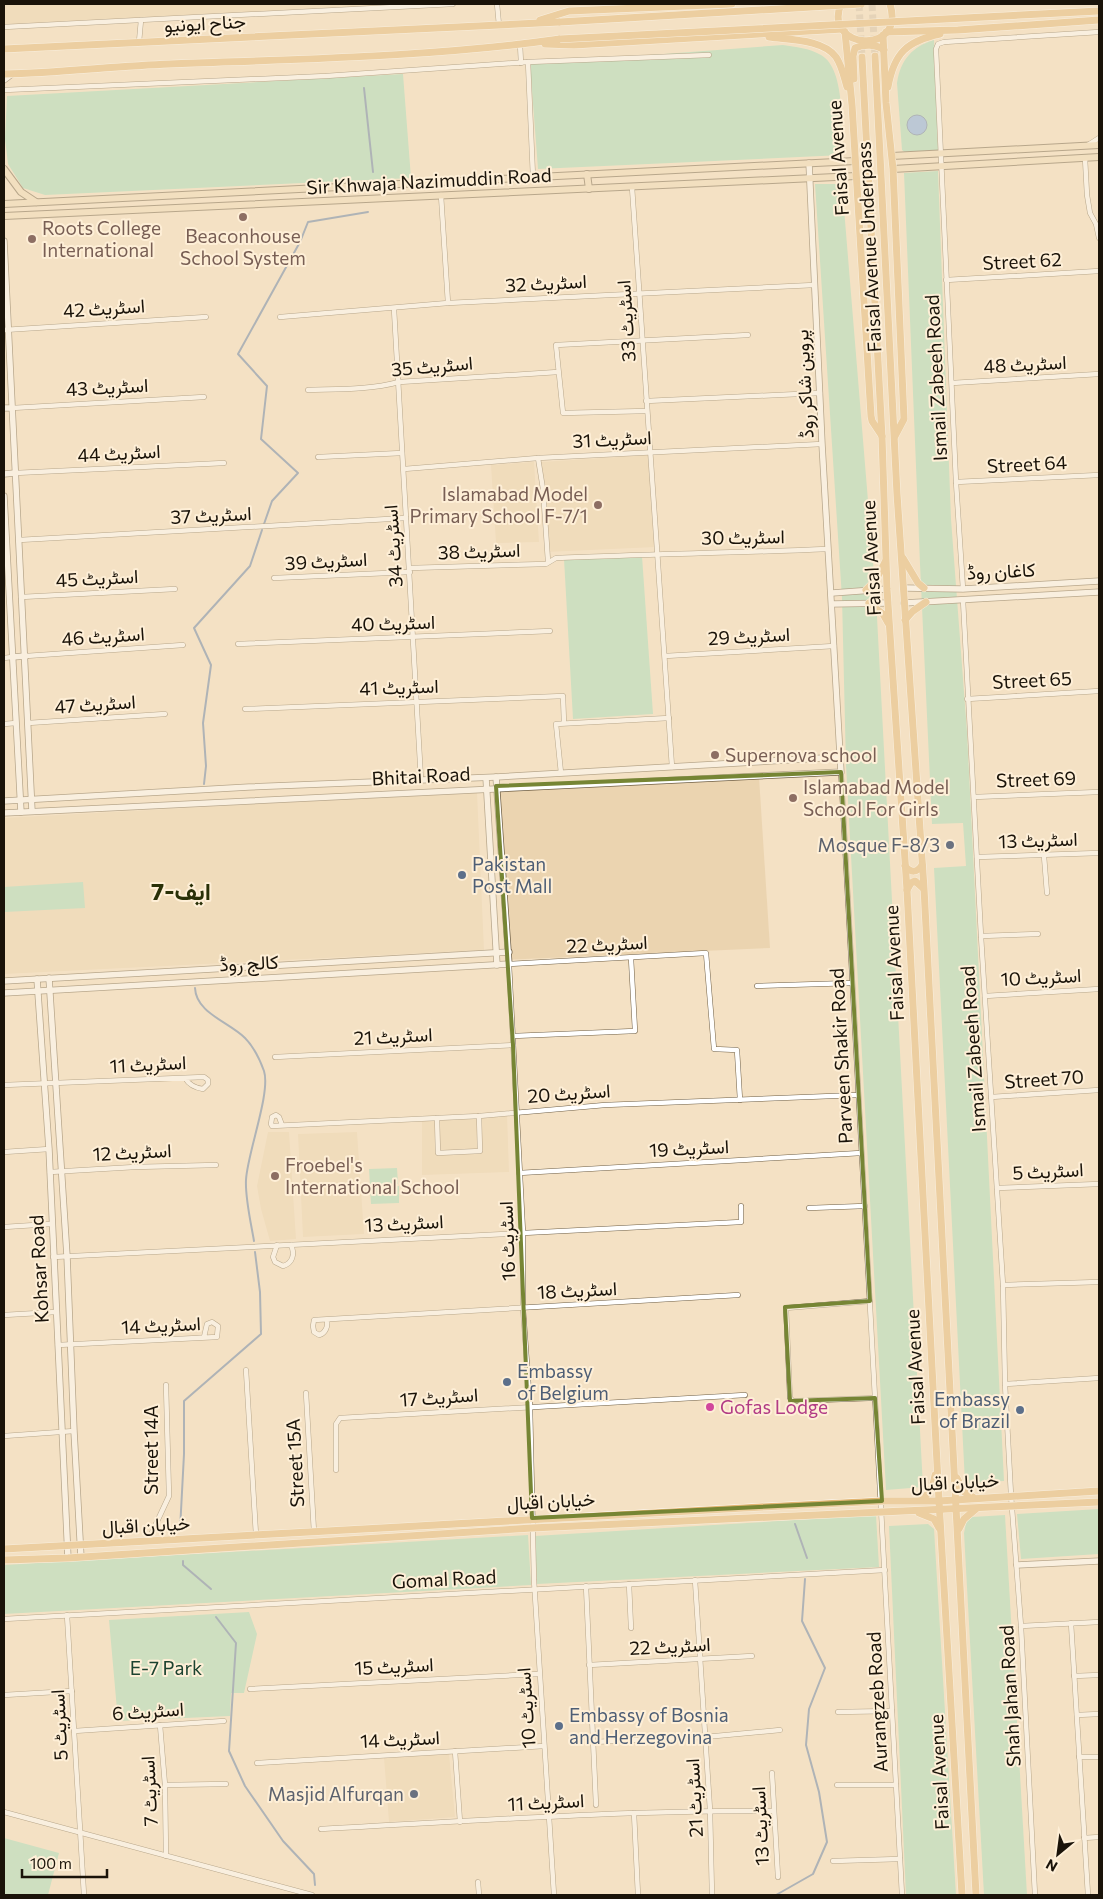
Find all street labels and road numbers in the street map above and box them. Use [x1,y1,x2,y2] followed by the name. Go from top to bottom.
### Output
[163,9,247,38] street label: جناح ایونیو
[822,100,853,217] street label: Faisal Avenue
[851,141,886,353] street label: Faisal Avenue Underpass
[306,163,552,198] street label: Sir Khwaja Nazimuddin Road
[982,247,1062,274] street label: Street 62
[505,269,587,297] street label: اسٹریٹ 32
[611,279,641,363] street label: اسٹریٹ 33
[62,293,146,323] street label: اسٹریٹ 42
[920,294,951,462] street label: Ismail Zabeeh Road
[789,329,821,439] street label: پروین شاکر روڈ
[390,350,474,382] street label: اسٹریٹ 35
[983,350,1067,378] street label: اسٹریٹ 48
[65,373,149,401] street label: اسٹریٹ 43
[572,425,652,453] street label: اسٹریٹ 31
[77,439,161,467] street label: اسٹریٹ 44
[986,450,1068,477] street label: Street 64
[856,500,885,616] street label: Faisal Avenue
[170,501,252,529] street label: اسٹریٹ 37
[378,504,408,588] street label: اسٹریٹ 34
[701,524,785,550] street label: اسٹریٹ 30
[437,538,521,564] street label: اسٹریٹ 38
[284,547,368,575] street label: اسٹریٹ 39
[966,557,1036,585] street label: کاغان روڈ
[55,564,139,592] street label: اسٹریٹ 45
[351,610,435,636] street label: اسٹریٹ 40
[61,621,145,651] street label: اسٹریٹ 46
[707,622,791,650] street label: اسٹریٹ 29
[992,666,1072,693] street label: Street 65
[359,674,439,700] street label: اسٹریٹ 41
[54,689,136,719] street label: اسٹریٹ 47
[371,761,471,790] street label: Bhitai Road
[996,766,1076,791] street label: Street 69
[998,827,1078,853] street label: اسٹریٹ 13
[879,905,908,1021] street label: Faisal Avenue
[566,930,648,958] street label: اسٹریٹ 22
[219,949,279,979] street label: کالج روڈ
[1000,963,1082,991] street label: اسٹریٹ 10
[955,965,990,1133] street label: Ismail Zabeeh Road
[824,967,857,1145] street label: Parveen Shakir Road
[353,1022,433,1050] street label: اسٹریٹ 21
[109,1050,187,1078] street label: اسٹریٹ 11
[1003,1064,1085,1093] street label: Street 70
[527,1078,611,1108] street label: اسٹریٹ 20
[648,1134,730,1162] street label: اسٹریٹ 19
[92,1138,172,1166] street label: اسٹریٹ 12
[1012,1157,1084,1185] street label: اسٹریٹ 5
[494,1201,520,1281] street label: اسٹریٹ 16
[364,1209,444,1237] street label: اسٹریٹ 13
[24,1214,53,1324] street label: Kohsar Road
[536,1276,618,1304] street label: اسٹریٹ 18
[900,1309,929,1425] street label: Faisal Avenue
[120,1311,202,1339] street label: اسٹریٹ 14
[399,1382,479,1412] street label: اسٹریٹ 17
[139,1405,162,1495] street label: Street 14A
[281,1418,308,1508] street label: Street 15A
[910,1468,1000,1496] street label: خیابان اقبال
[506,1487,596,1515] street label: خیابان اقبال
[101,1511,191,1539] street label: خیابان اقبال
[391,1564,497,1593] street label: Gomal Road
[994,1625,1025,1767] street label: Shah Jahan Road
[861,1631,892,1773] street label: Aurangzeb Road
[629,1632,711,1660] street label: اسٹریٹ 22
[354,1652,434,1680] street label: اسٹریٹ 15
[511,1667,541,1749] street label: اسٹریٹ 10
[45,1689,73,1761] street label: اسٹریٹ 5
[111,1697,185,1725] street label: اسٹریٹ 6
[924,1714,953,1830] street label: Faisal Avenue
[359,1725,441,1753] street label: اسٹریٹ 14
[135,1755,163,1827] street label: اسٹریٹ 7
[680,1758,708,1838] street label: اسٹریٹ 21
[746,1786,774,1866] street label: اسٹریٹ 13
[507,1788,585,1816] street label: اسٹریٹ 11

